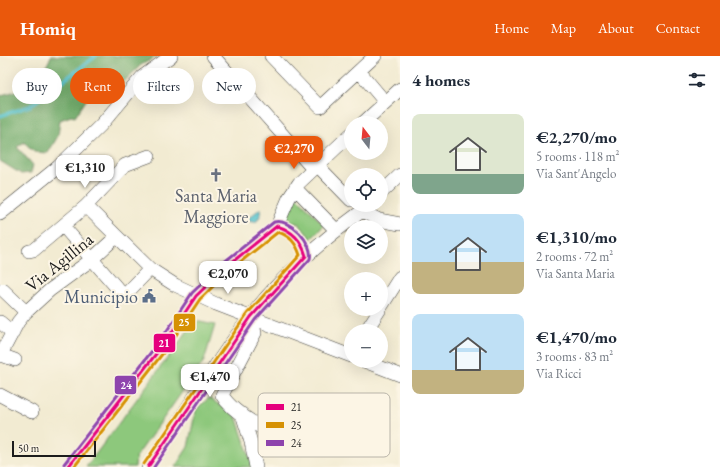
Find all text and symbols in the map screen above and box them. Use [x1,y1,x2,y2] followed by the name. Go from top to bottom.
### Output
[20,16,76,41] text: Homiq
[494,19,529,37] text: Home
[551,19,576,37] text: Map
[598,19,634,37] text: About
[656,19,700,37] text: Contact
[12,68,62,104] chip: Buy
[70,68,125,104] chip: Rent
[133,68,194,104] chip: Filters
[202,68,256,104] chip: New
[412,69,470,91] text: 4 homes
[686,69,708,91] icon: filters
[344,116,388,160] north arrow
[344,116,388,368] map controls
[536,126,617,148] text: €2,270/mo
[444,130,492,178] icon: home
[261,136,327,170] pin: €2,270
[274,140,314,157] text: €2,270
[536,148,620,165] text: 5 rooms · 118 m²
[52,155,118,189] pin: €1,310
[65,159,105,176] text: €1,310
[536,165,616,182] text: Via Sant'Angelo
[208,167,224,183] church icon: Santa Maria Maggiore
[344,168,388,212] button: locate
[175,184,258,228] place label: Santa Maria Maggiore
[344,220,388,264] button: layers
[536,226,617,248] text: €1,310/mo
[20,227,98,297] street label: Via Agillina
[444,230,492,278] icon: home
[536,248,613,265] text: 2 rooms · 72 m²
[195,261,261,295] pin: €2,070
[208,265,248,282] text: €2,070
[536,265,615,282] text: Via Santa Maria
[344,272,388,316] button: +
[64,285,138,308] place label: Municipio
[141,288,157,304] public building icon: Municipio
[173,313,196,332] line badge: 25
[178,315,190,329] text: 25
[344,324,388,368] button: −
[536,326,617,348] text: €1,470/mo
[444,330,492,378] icon: home
[153,333,176,353] line badge: 21
[158,336,170,350] text: 21
[536,348,613,365] text: 3 rooms · 83 m²
[177,364,243,398] pin: €1,470
[536,365,581,382] text: Via Ricci
[190,368,230,385] text: €1,470
[114,375,137,395] line badge: 24
[120,378,132,392] text: 24
[258,393,390,457] legend
[291,400,302,414] text: 21
[291,418,302,432] text: 25
[291,436,302,450] text: 24
[12,439,96,458] scale bar
[18,441,39,455] text: 50 m

